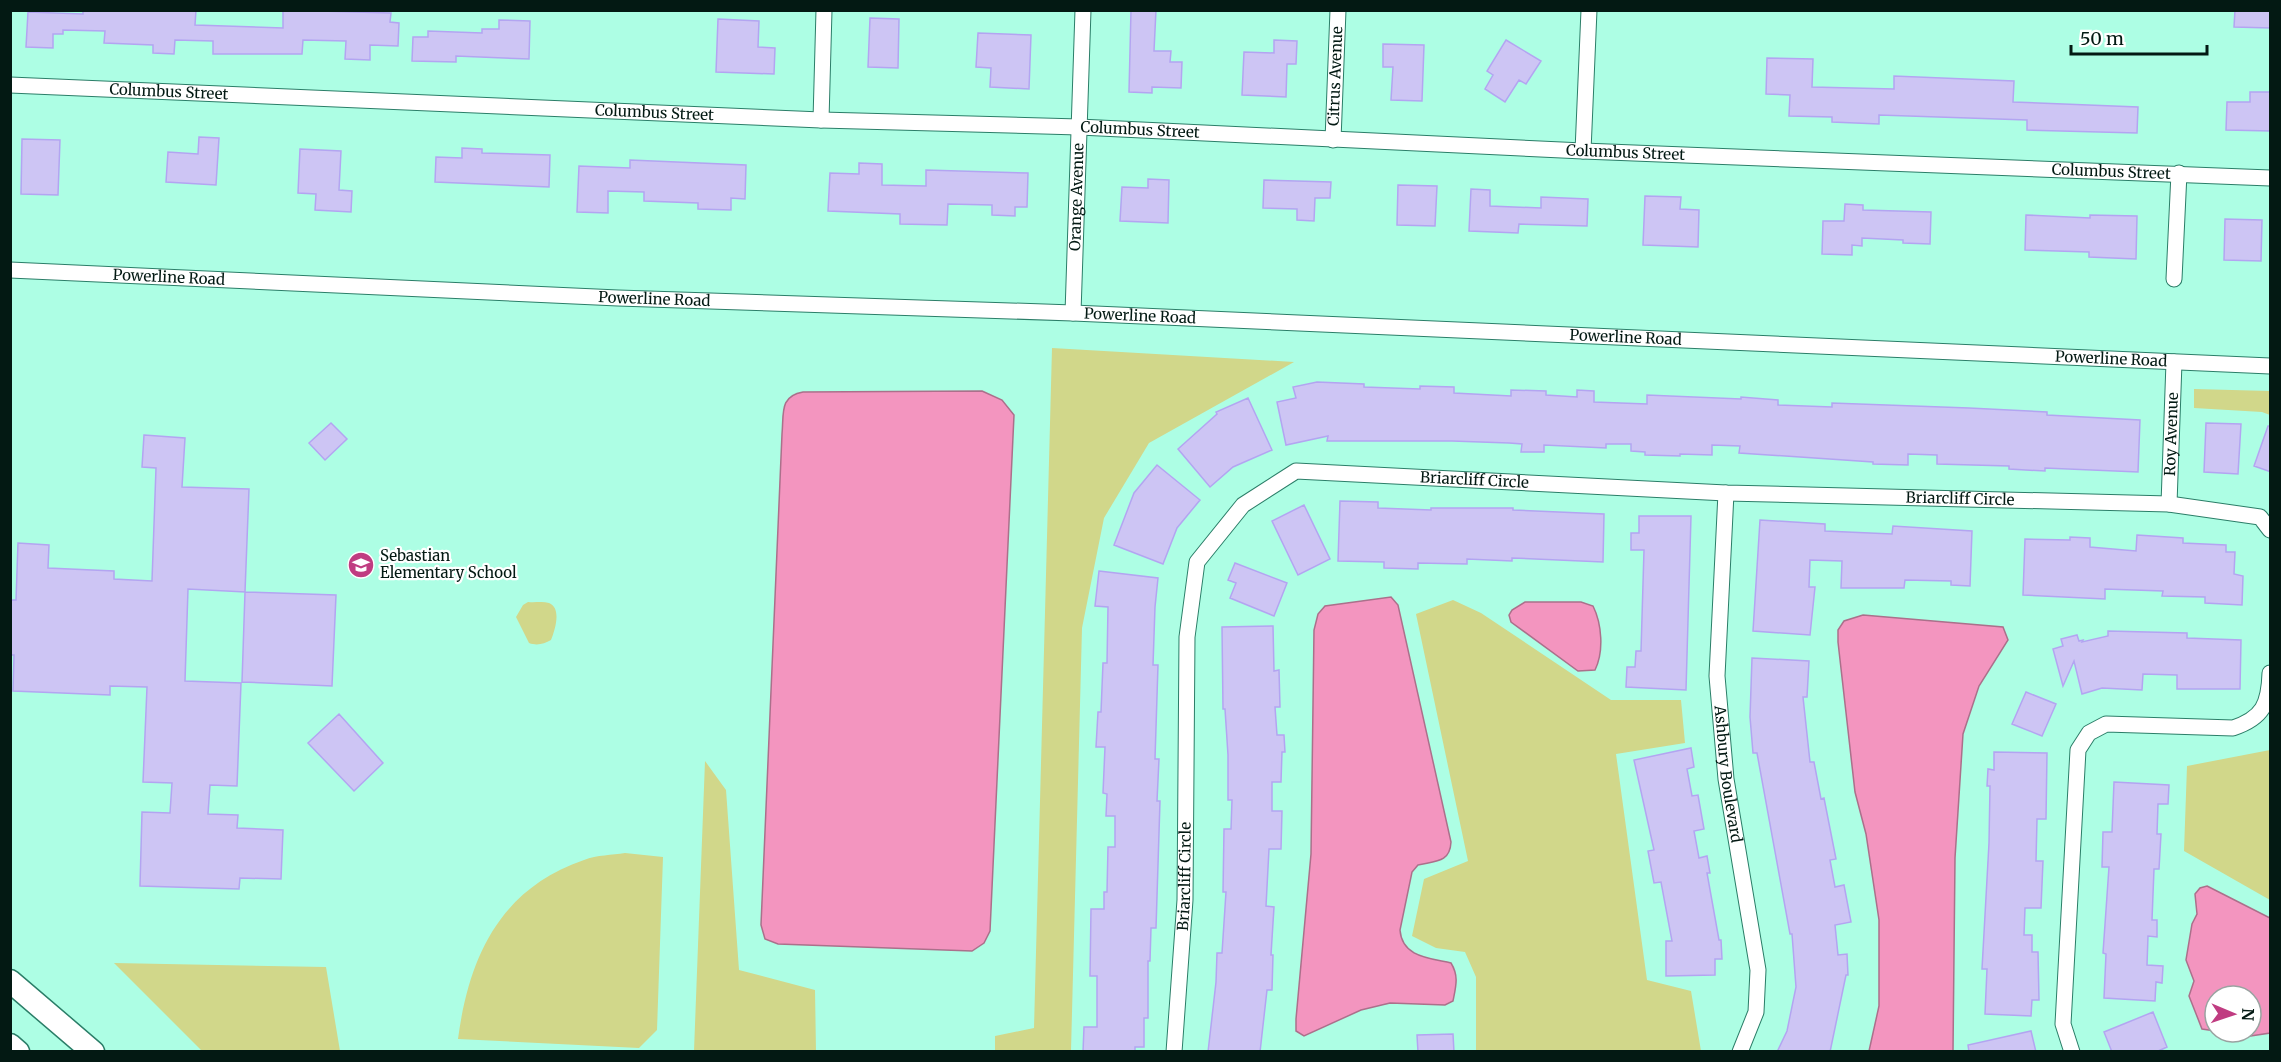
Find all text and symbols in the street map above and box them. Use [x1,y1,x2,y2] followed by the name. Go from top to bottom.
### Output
[2071,18,2208,56] scale bar
[1324,26,1346,126] street label: Citrus Avenue
[2080,27,2124,50] text: 50 m
[109,79,229,103] street label: Columbus Street
[595,100,714,124] street label: Columbus Street
[1080,117,1200,142] street label: Columbus Street
[1566,140,1686,164] street label: Columbus Street
[1065,142,1088,251] street label: Orange Avenue
[2051,159,2171,183] street label: Columbus Street
[112,265,225,289] street label: Powerline Road
[598,287,711,310] street label: Powerline Road
[1084,303,1197,327] street label: Powerline Road
[1569,325,1682,349] street label: Powerline Road
[2055,346,2168,370] street label: Powerline Road
[2160,392,2182,476] street label: Roy Avenue
[1420,467,1530,492] street label: Briarcliff Circle
[1905,487,2015,509] street label: Briarcliff Circle
[380,546,517,582] place label: Sebastian Elementary School
[346,550,376,580] school or university icon: Sebastian Elementary School
[1711,704,1747,844] street label: Ashbury Boulevard
[1173,822,1195,931] street label: Briarcliff Circle
[2203,984,2263,1044] north arrow
[2238,1008,2258,1022] text: N

